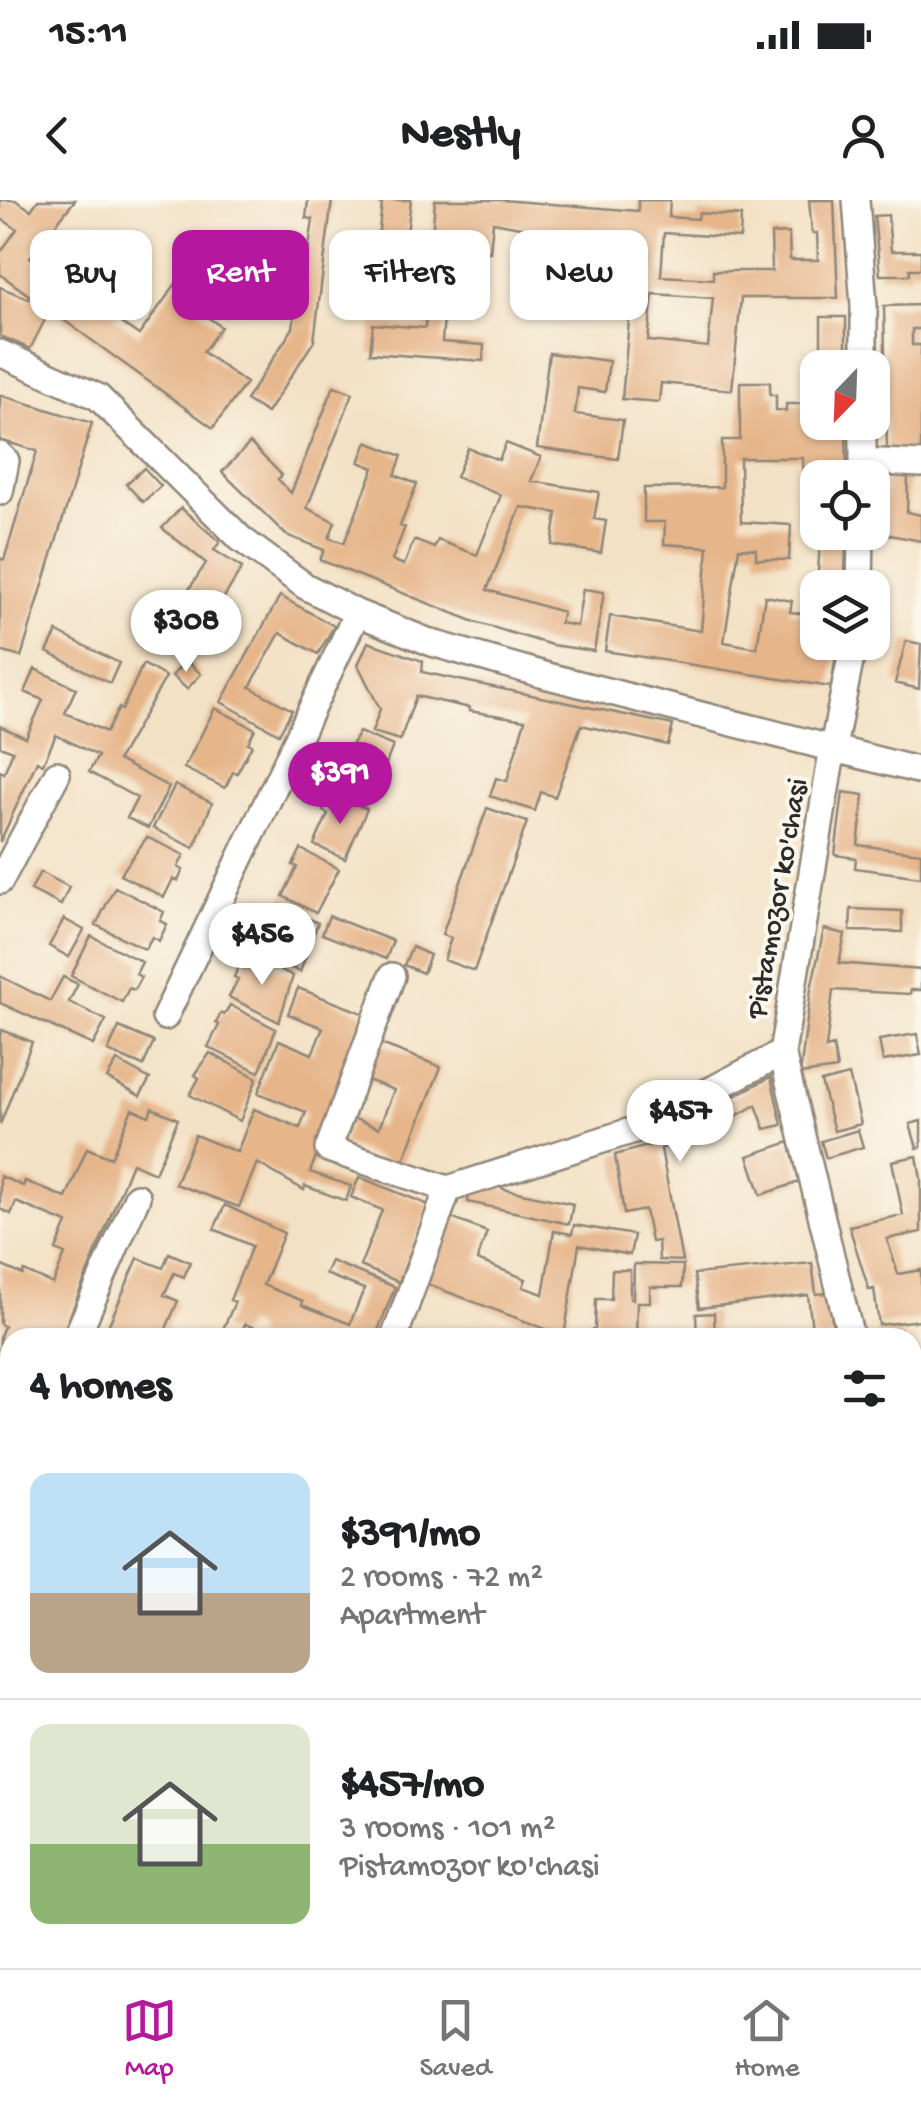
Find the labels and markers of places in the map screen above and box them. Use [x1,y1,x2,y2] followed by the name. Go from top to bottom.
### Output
[127,590,245,675] pin: $308
[281,742,399,827] pin: $391
[203,903,321,988] pin: $456
[621,1080,739,1165] pin: $457

